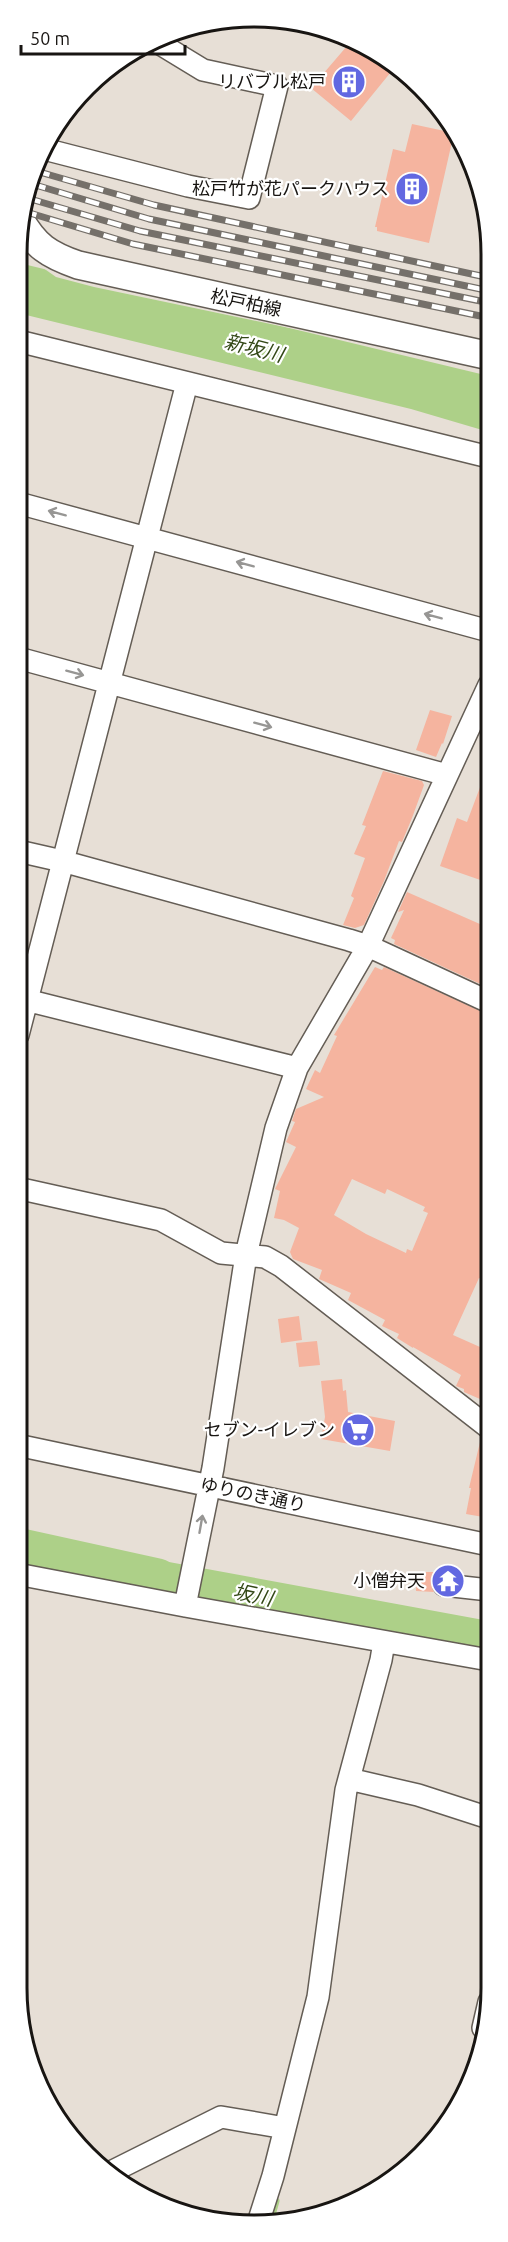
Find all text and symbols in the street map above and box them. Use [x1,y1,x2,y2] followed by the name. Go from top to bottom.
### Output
[21,18,184,56] scale bar
[30,28,70,48] text: 50 m
[331,64,367,100] building icon: リバブル松戸
[218,71,326,91] place label: リバブル松戸
[394,171,430,207] building icon: 松戸竹が花パークハウス
[192,178,389,198] place label: 松戸竹が花パークハウス
[209,285,284,319] street label: 松戸柏線
[222,329,288,366] water label: 新坂川
[48,507,67,519] one-way arrow
[236,558,255,569] one-way arrow
[424,610,443,621] one-way arrow
[65,668,84,680] one-way arrow
[253,720,272,731] one-way arrow
[340,1412,376,1448] supermarket icon: セブン-イレブン
[204,1419,335,1439] place label: セブン-イレブン
[199,1473,308,1515] street label: ゆりのき通り
[196,1514,207,1534] one-way arrow
[430,1563,466,1599] temple icon: 小僧弁天
[353,1570,425,1590] place label: 小僧弁天
[231,1579,277,1610] water label: 坂川

